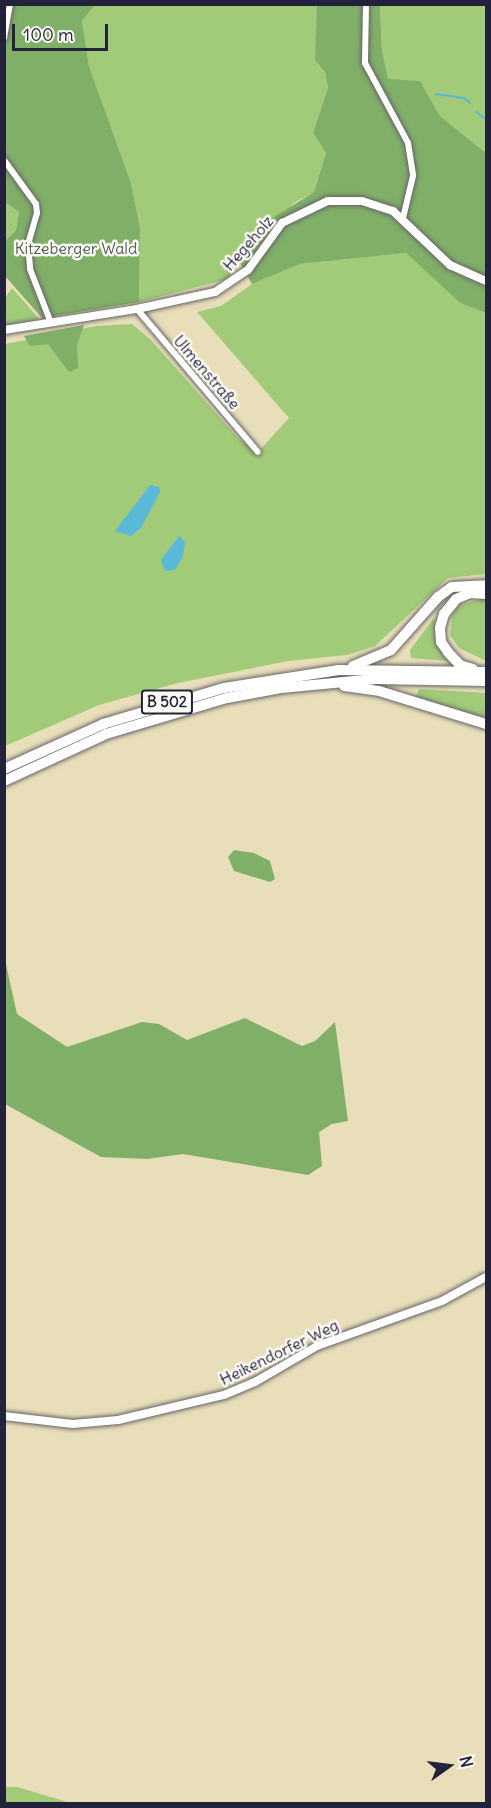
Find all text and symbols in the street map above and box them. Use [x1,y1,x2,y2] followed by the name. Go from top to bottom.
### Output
[15,12,111,50] scale bar
[23,23,74,46] text: 100 m
[219,211,277,275] street label: Hegeholz
[15,238,137,258] park label: Kitzeberger Wald
[170,331,244,413] street label: Ulmenstraße
[140,690,194,714] road number: B 502
[216,1315,342,1389] street label: Heikendorfer Weg
[419,1736,479,1796] north arrow
[455,1754,478,1769] text: N

